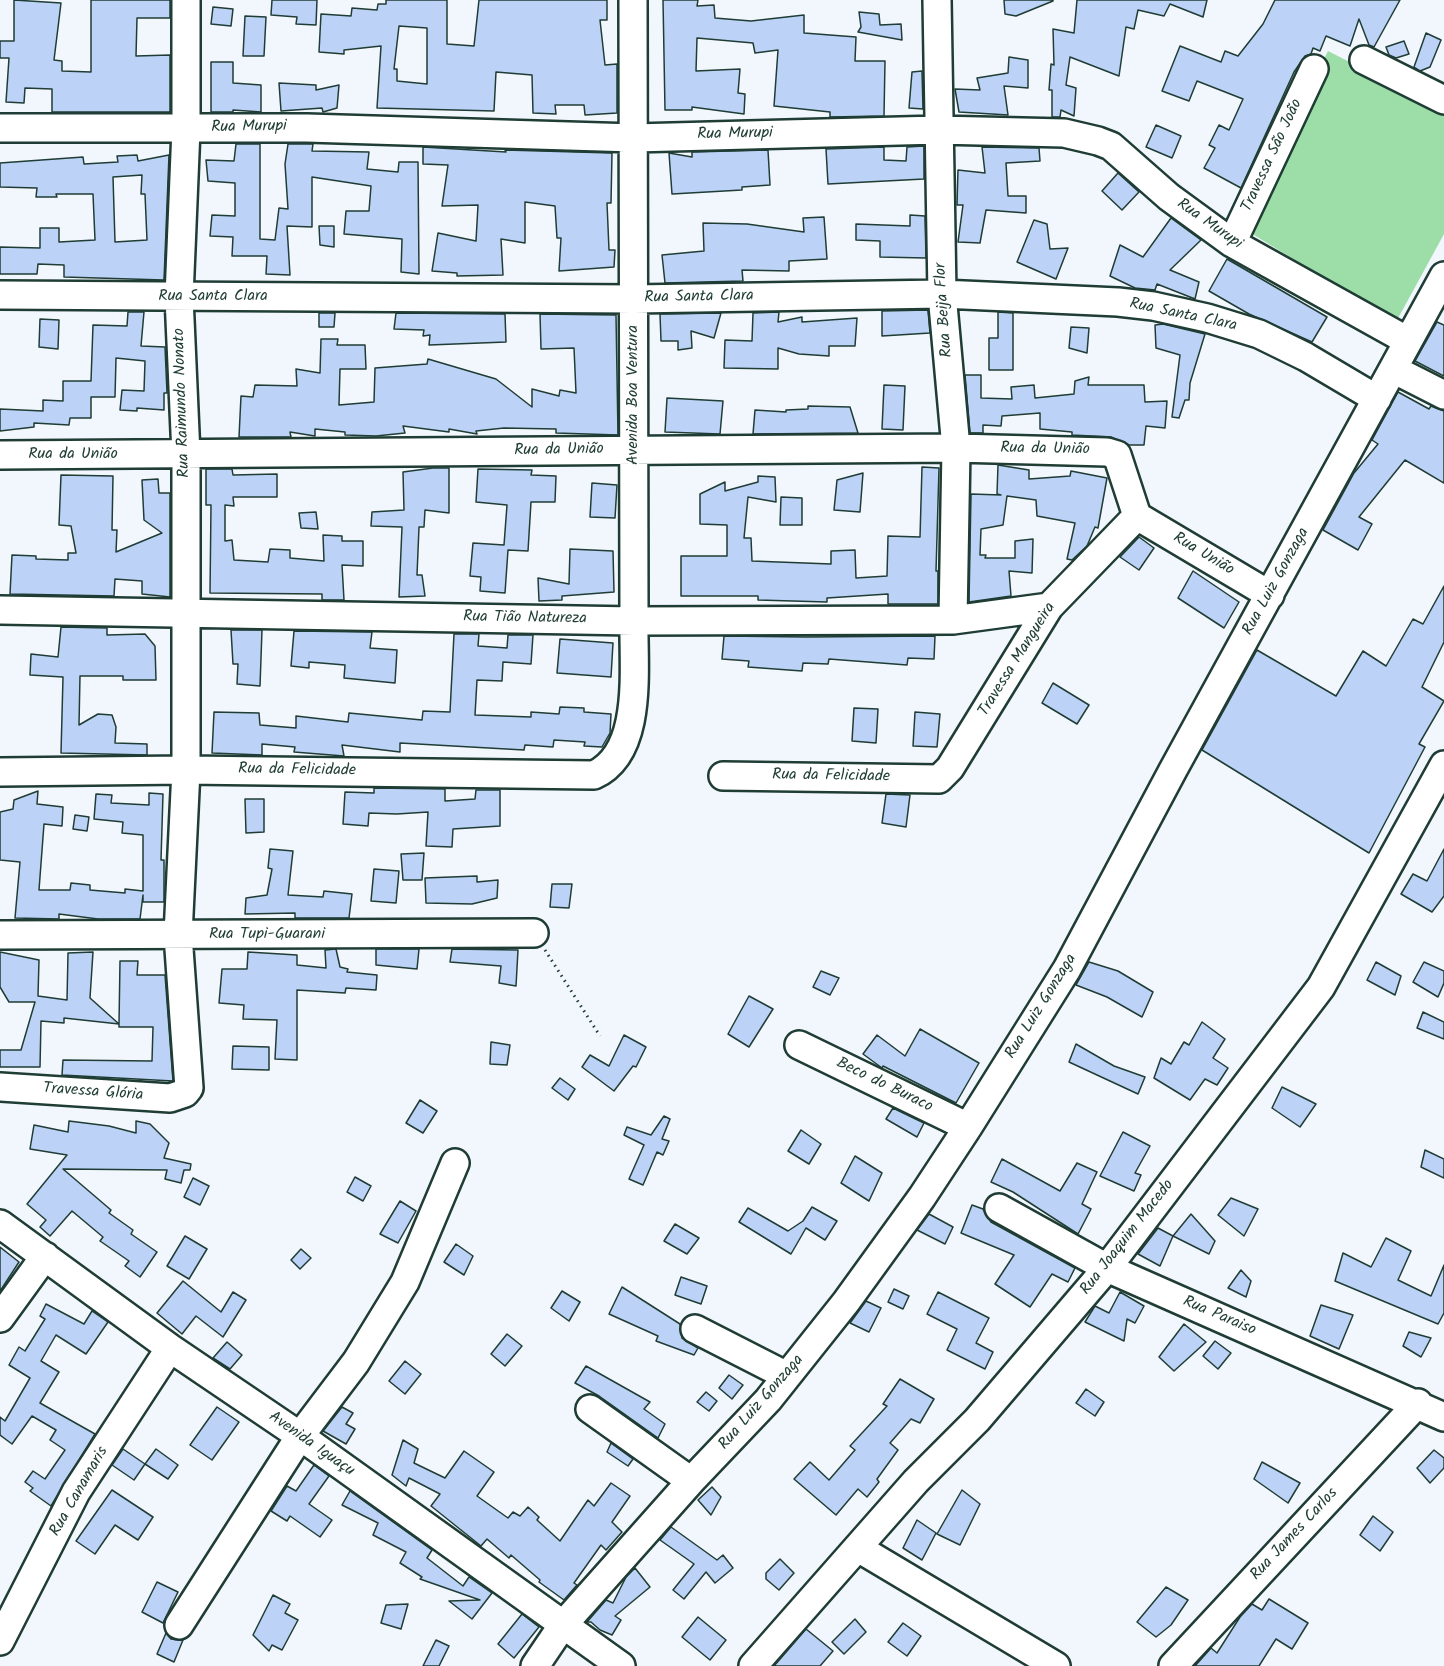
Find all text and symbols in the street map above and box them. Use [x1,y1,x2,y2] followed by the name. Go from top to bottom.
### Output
[1238,97,1308,215] street label: Travessa São João
[211,118,287,138] street label: Rua Murupi
[697,125,773,145] street label: Rua Murupi
[1172,195,1246,255] street label: Rua Murupi
[932,262,958,358] street label: Rua Beija Flor
[158,287,268,307] street label: Rua Santa Clara
[644,287,754,309] street label: Rua Santa Clara
[1127,295,1239,337] street label: Rua Santa Clara
[624,325,644,465] street label: Avenida Boa Ventura
[171,328,195,478] street label: Rua Raimundo Nonato
[1000,440,1090,460] street label: Rua da União
[514,441,604,461] street label: Rua da União
[28,445,118,465] street label: Rua da União
[1240,525,1314,639] street label: Rua Luiz Gonzaga
[1169,529,1237,581] street label: Rua União
[975,600,1061,720] street label: Travessa Mangueira
[463,608,587,630] street label: Rua Tião Natureza
[238,760,356,782] street label: Rua da Felicidade
[772,766,890,788] street label: Rua da Felicidade
[209,925,325,945] street label: Rua Tupi-Guarani
[1002,951,1082,1063] street label: Rua Luiz Gonzaga
[833,1054,935,1118] street label: Beco do Buraco
[42,1080,144,1106] street label: Travessa Glória
[1077,1176,1179,1300] street label: Rua Joaquim Macedo
[1179,1293,1259,1341] street label: Rua Paraiso
[715,1351,809,1455] street label: Rua Luiz Gonzaga
[264,1408,358,1482] street label: Avenida Iguaçu
[47,1444,113,1540] street label: Rua Canamaris
[1247,1485,1343,1585] street label: Rua James Carlos

